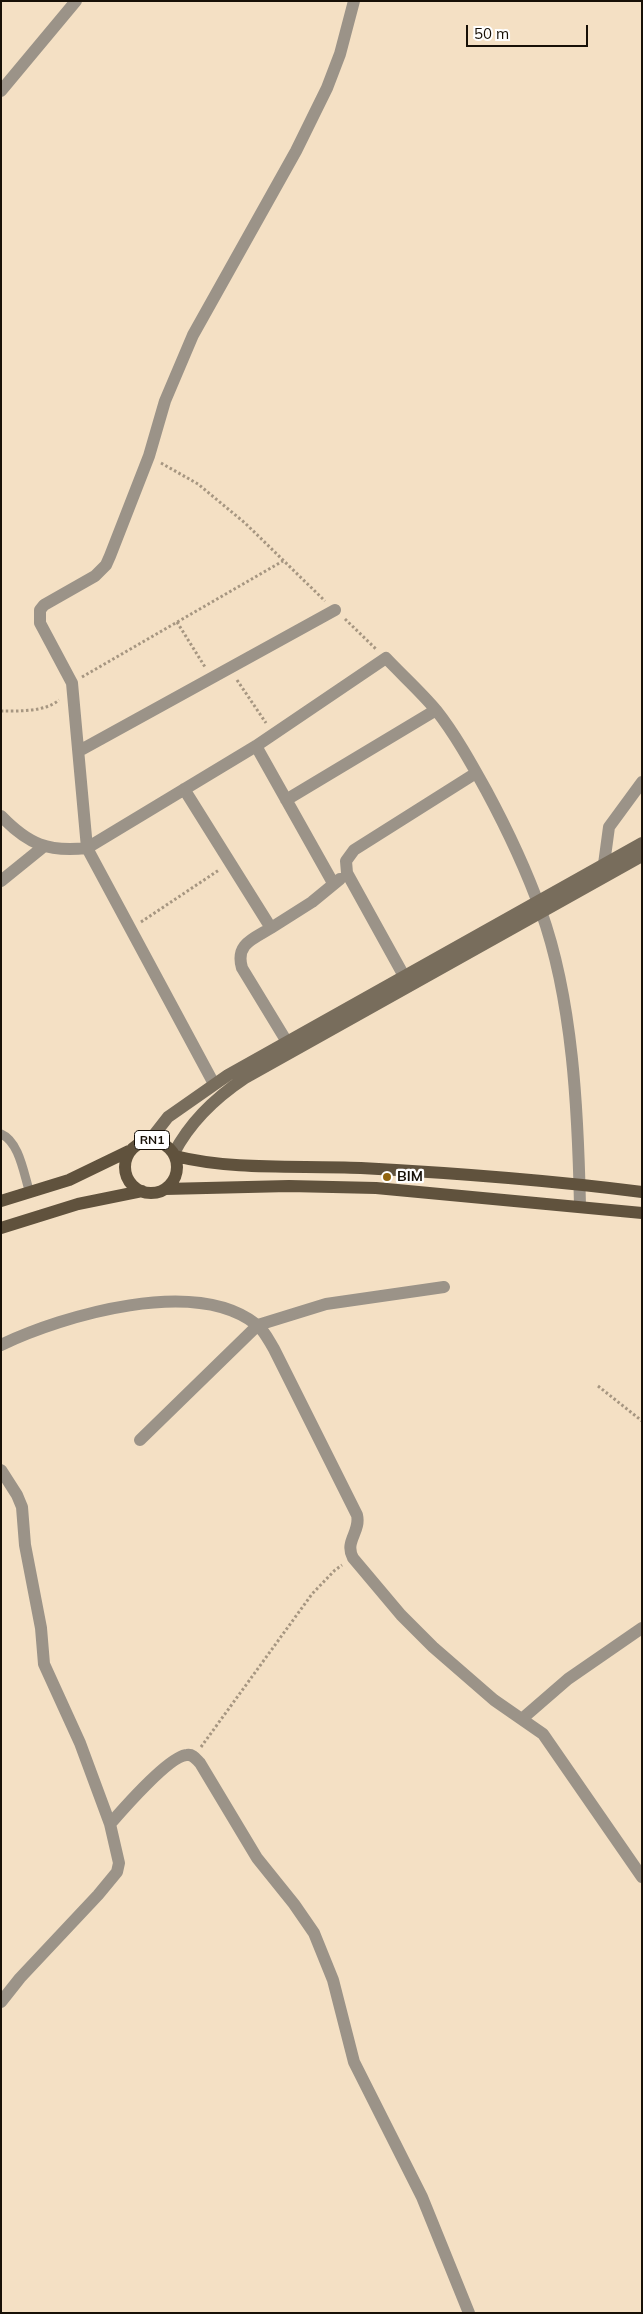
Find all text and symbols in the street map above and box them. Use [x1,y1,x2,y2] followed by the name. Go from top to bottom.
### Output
[468,15,590,47] scale bar
[474,24,509,43] text: 50 m
[134,1130,170,1150] road number: RN1
[397,1169,423,1185] place label: BIM
[381,1171,393,1183] marker: BIM

